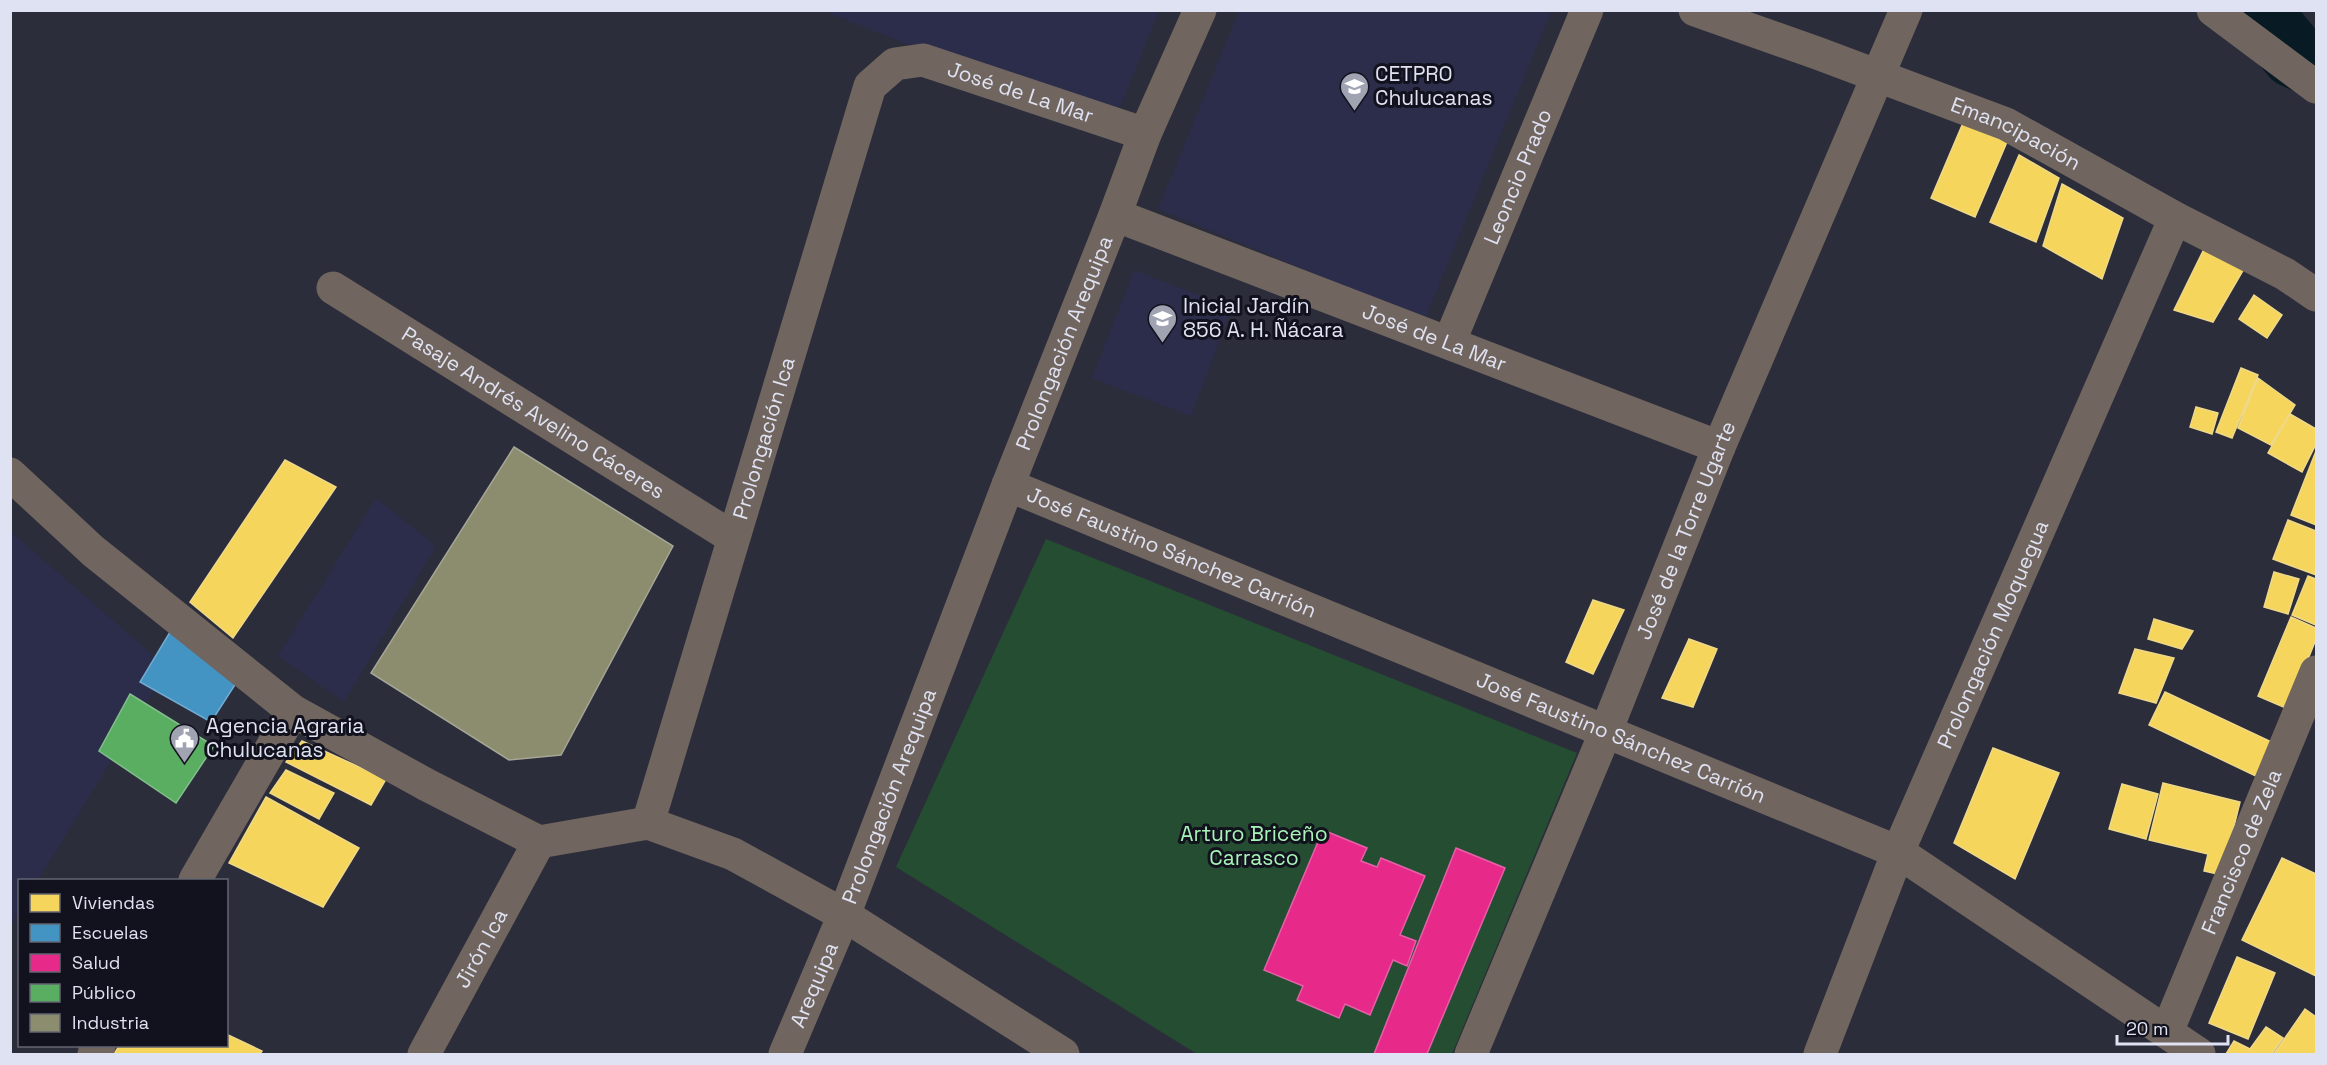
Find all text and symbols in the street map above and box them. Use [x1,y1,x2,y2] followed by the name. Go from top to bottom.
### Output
[944,55,1097,129] street label: José de La Mar
[1375,60,1493,111] place label: CETPRO Chulucanas
[1338,70,1370,112] school or university icon: CETPRO Chulucanas
[1947,91,2086,176] street label: Emancipación
[1477,105,1558,248] street label: Leoncio Prado
[1009,232,1118,454] street label: Prolongación Arequipa
[1183,292,1344,343] place label: Inicial Jardín 856 A. H. Ñácara
[1358,297,1510,377] street label: José de La Mar
[1146,302,1178,344] school or university icon: Inicial Jardín 856 A. H. Ñácara
[397,320,670,505] street label: Pasaje Andrés Avelino Cáceres
[726,354,801,522] street label: Prolongación Ica
[1630,417,1741,643] street label: José de la Torre Ugarte
[1023,480,1321,624] street label: José Faustino Sánchez Carrión
[1931,516,2054,753] street label: Prolongación Moquegua
[1472,666,1770,809] street label: José Faustino Sánchez Carrión
[835,685,942,908] street label: Prolongación Arequipa
[206,712,364,763] place label: Agencia Agraria Chulucanas
[169,722,201,764] public building icon: Agencia Agraria Chulucanas
[2195,765,2287,938] street label: Francisco de Zela
[1180,820,1328,871] park label: Arturo Briceño Carrasco
[18,879,228,1047] legend
[72,891,155,914] text: Viviendas
[448,904,513,993] street label: Jirón Ica
[72,921,148,944] text: Escuelas
[784,938,844,1032] street label: Arequipa
[72,951,120,974] text: Salud
[72,981,136,1004] text: Público
[2117,1008,2228,1046] scale bar
[72,1011,149,1034] text: Industria
[2126,1017,2169,1040] text: 20 m

